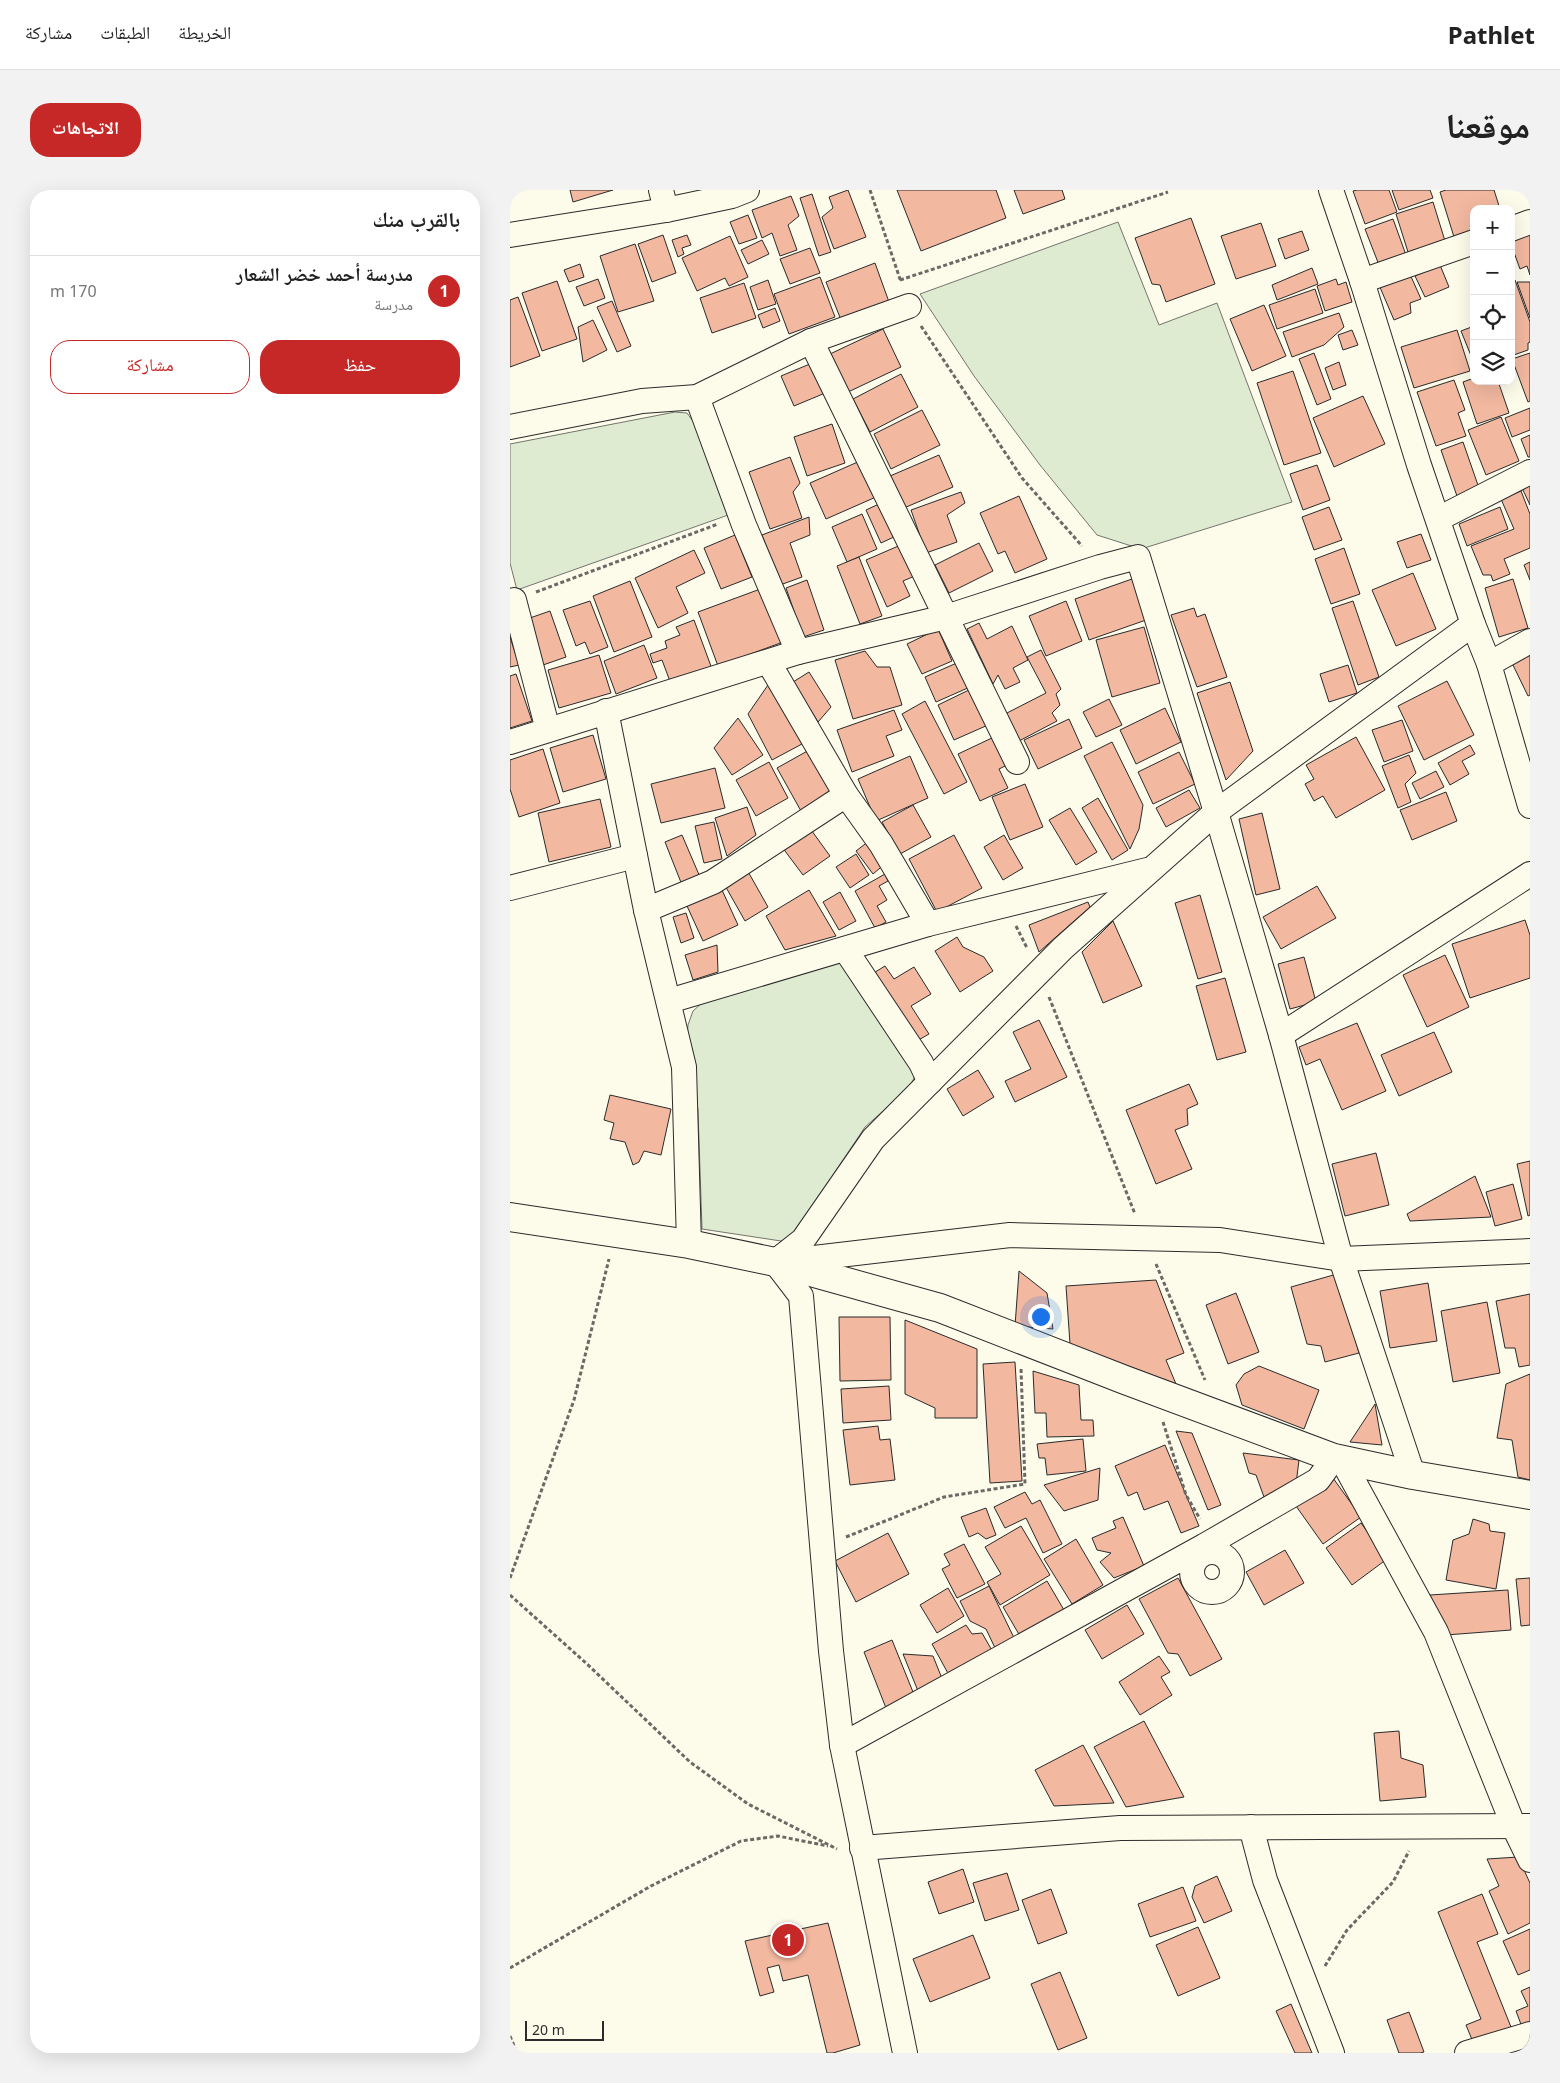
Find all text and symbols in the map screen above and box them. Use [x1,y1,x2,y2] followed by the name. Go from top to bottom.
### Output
[1448,18,1535,51] text: Pathlet
[25,20,72,44] text: مشاركة
[100,20,150,44] text: الطبقات
[178,20,231,44] text: الخريطة
[1445,101,1530,148] text: موقعنا
[30,103,141,157] button: الاتجاهات
[373,205,460,233] text: بالقرب منك
[1470,205,1515,385] map controls
[1470,205,1515,250] button: +
[1470,250,1515,295] button: −
[236,261,413,287] text: مدرسة أحمد خضر الشعار
[50,280,97,302] text: 170 m
[439,280,449,302] text: 1
[374,293,413,315] text: مدرسة
[1470,295,1515,340] button: locate
[50,340,250,394] button: مشاركة
[260,340,460,394] button: حفظ
[1470,340,1515,385] button: layers
[1028,1304,1054,1330] your location
[772,1921,804,1959] pin: 1
[525,2018,604,2041] scale bar
[532,2020,565,2039] text: 20 m

